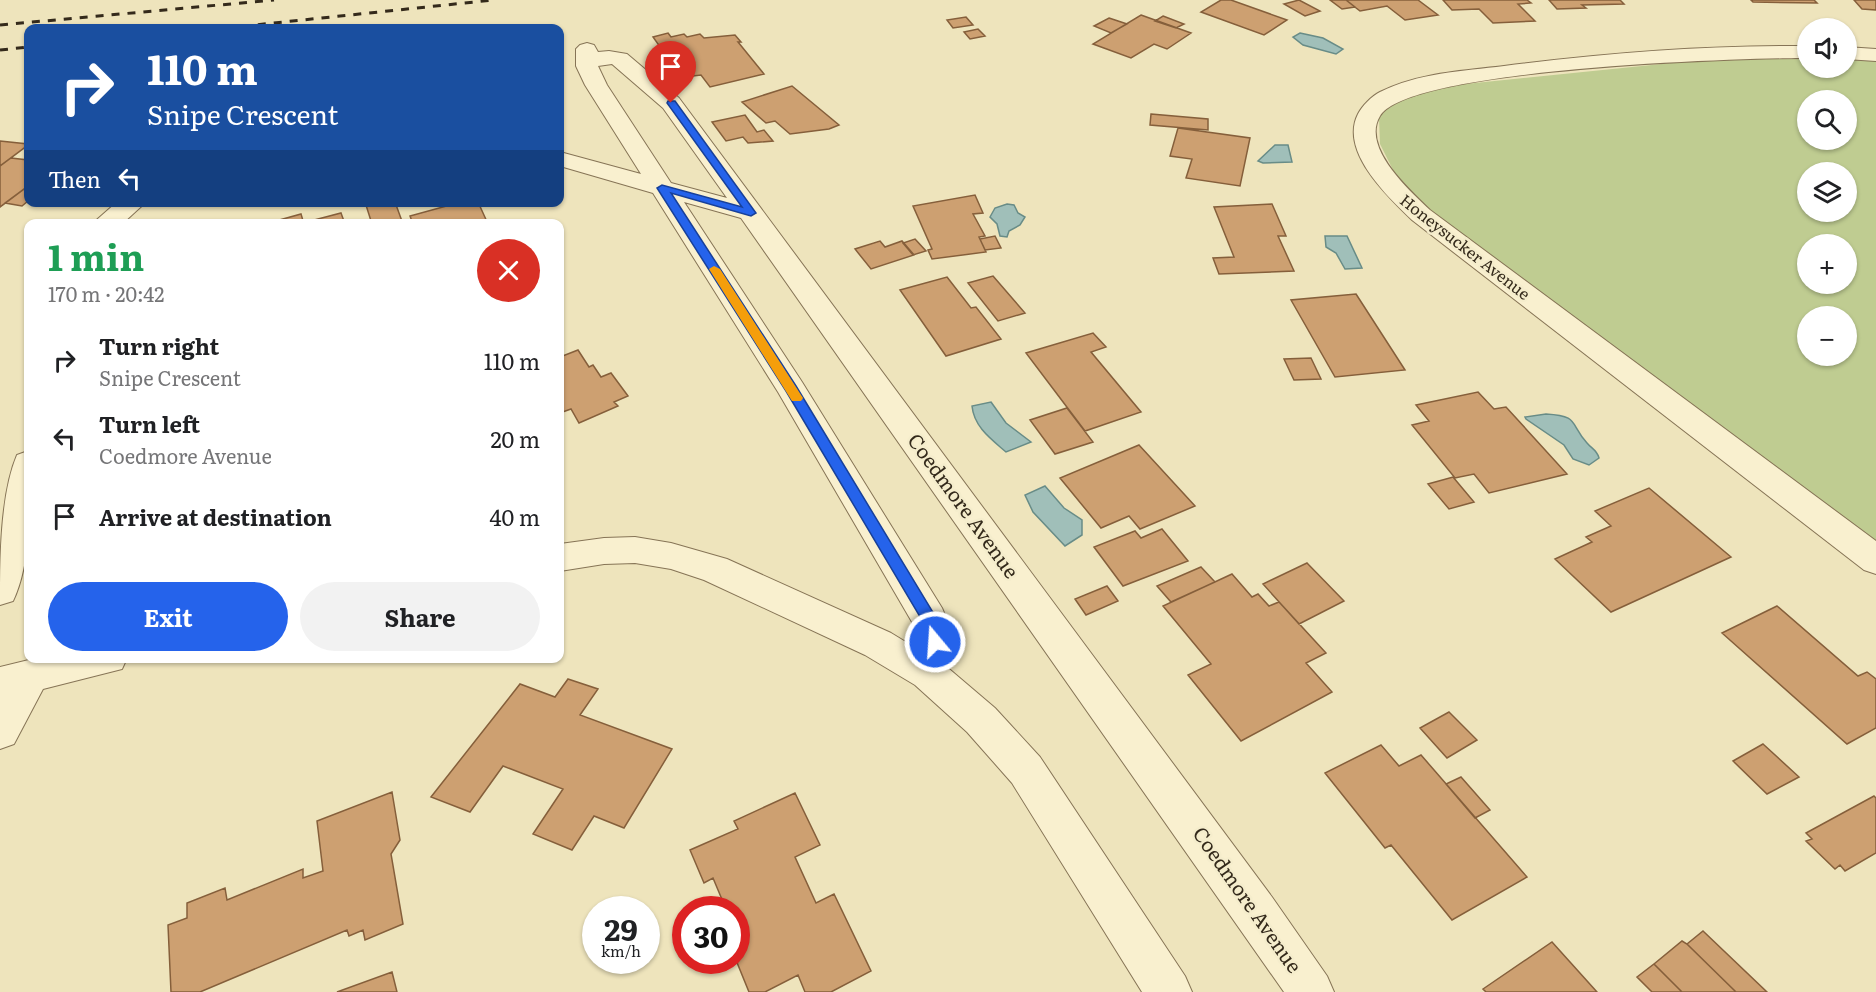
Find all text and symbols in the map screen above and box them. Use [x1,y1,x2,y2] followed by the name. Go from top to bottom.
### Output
[1797,18,1857,366] map controls
[1797,18,1857,78] button: sound
[147,36,258,98] text: 110 m
[645,41,696,103] pin
[48,48,126,126] icon: right
[654,50,687,83] icon: arrive
[1797,90,1857,150] button: search
[147,93,338,133] text: Snipe Crescent
[48,162,101,195] text: Then
[113,162,146,195] icon: left
[1797,162,1857,222] button: layers
[1395,188,1536,305] street label: Honeysucker Avenue
[48,229,144,282] text: 1 min
[1797,234,1857,294] button: +
[477,239,540,302] button: close
[48,278,164,308] text: 170 m · 20:42
[1797,306,1857,366] button: −
[99,329,219,362] text: Turn right
[48,344,81,377] icon: right
[484,344,540,377] text: 110 m
[99,362,241,392] text: Snipe Crescent
[99,407,200,440] text: Turn left
[48,422,81,455] icon: left
[490,422,540,455] text: 20 m
[902,426,1028,584] street label: Coedmore Avenue
[99,440,272,470] text: Coedmore Avenue
[48,500,81,533] icon: arrive
[99,500,332,533] text: Arrive at destination
[489,500,540,533] text: 40 m
[48,582,288,651] button: Exit
[300,582,540,651] button: Share
[903,610,967,674] position arrow
[1187,819,1311,978] street label: Coedmore Avenue
[672,896,750,974] speed limit sign: 30
[604,906,638,950] text: 29
[601,939,641,962] text: km/h

